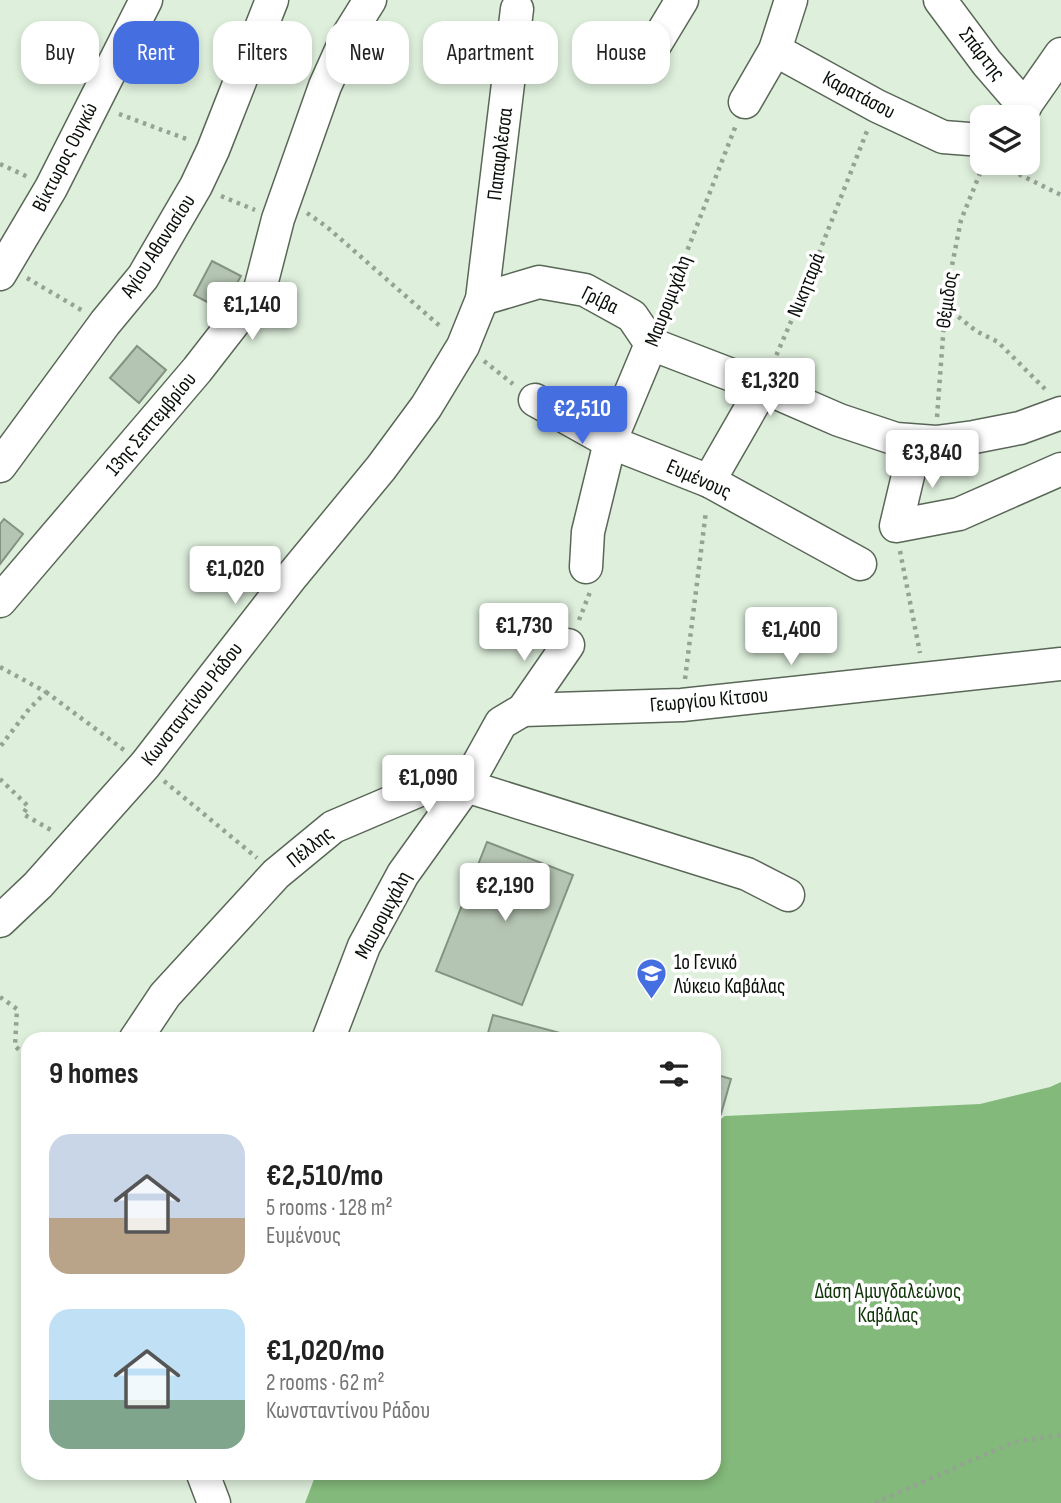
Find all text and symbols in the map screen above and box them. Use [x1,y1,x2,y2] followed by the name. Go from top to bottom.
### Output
[21,21,99,84] chip: Buy
[113,21,199,84] chip: Rent
[213,21,312,84] chip: Filters
[326,21,409,84] chip: New
[423,21,558,84] chip: Apartment
[572,21,670,84] chip: House
[954,22,1010,86] street label: Σπάρτης
[819,66,899,124] street label: Καρατάσου
[27,98,103,216] street label: Βίκτωρος Ουγκώ
[970,105,1040,175] map controls
[970,105,1040,175] button: layers
[482,106,518,202] street label: Παπαφλέσσα
[115,190,201,303] street label: Αγίου Αθανασίου
[782,249,830,321] street label: Νικηταρά
[639,252,697,350] street label: Μαυρομιχάλη
[931,270,963,330] street label: Θέμιδος
[578,280,623,320] street label: Γρίβα
[195,282,309,342] pin: €1,140
[223,291,281,319] text: €1,140
[713,358,827,418] pin: €1,320
[100,367,202,481] street label: 13ης Σεπτεμβρίου
[741,367,799,395] text: €1,320
[525,386,639,446] pin: €2,510
[553,395,611,423] text: €2,510
[875,430,989,490] pin: €3,840
[902,439,962,467] text: €3,840
[663,454,735,504] street label: Ευμένους
[178,546,292,606] pin: €1,020
[206,555,264,583] text: €1,020
[467,604,581,663] pin: €1,730
[734,608,848,667] pin: €1,400
[495,612,553,640] text: €1,730
[761,616,821,644] text: €1,400
[136,637,248,771] street label: Κωνσταντίνου Ράδου
[649,682,769,718] street label: Γεωργίου Κίτσου
[371,756,485,815] pin: €1,090
[398,764,458,792] text: €1,090
[282,821,338,873] street label: Πέλλης
[448,864,562,923] pin: €2,190
[350,867,416,963] street label: Μαυρομιχάλη
[476,872,534,900] text: €2,190
[673,950,785,999] place label: 1ο Γενικό Λύκειο Καβάλας
[634,957,668,1001] school or university icon: 1ο Γενικό Λύκειο Καβάλας
[655,1055,693,1093] icon: filters
[49,1056,139,1092] text: 9 homes
[266,1158,383,1194] text: €2,510/mo
[105,1162,189,1246] icon: home
[266,1194,393,1222] text: 5 rooms · 128 m²
[266,1222,341,1250] text: Ευμένους
[815,1279,961,1328] park label: Δάση Αμυγδαλεώνος Καβάλας
[266,1333,385,1369] text: €1,020/mo
[105,1337,189,1421] icon: home
[266,1369,385,1397] text: 2 rooms · 62 m²
[266,1397,430,1425] text: Κωνσταντίνου Ράδου

